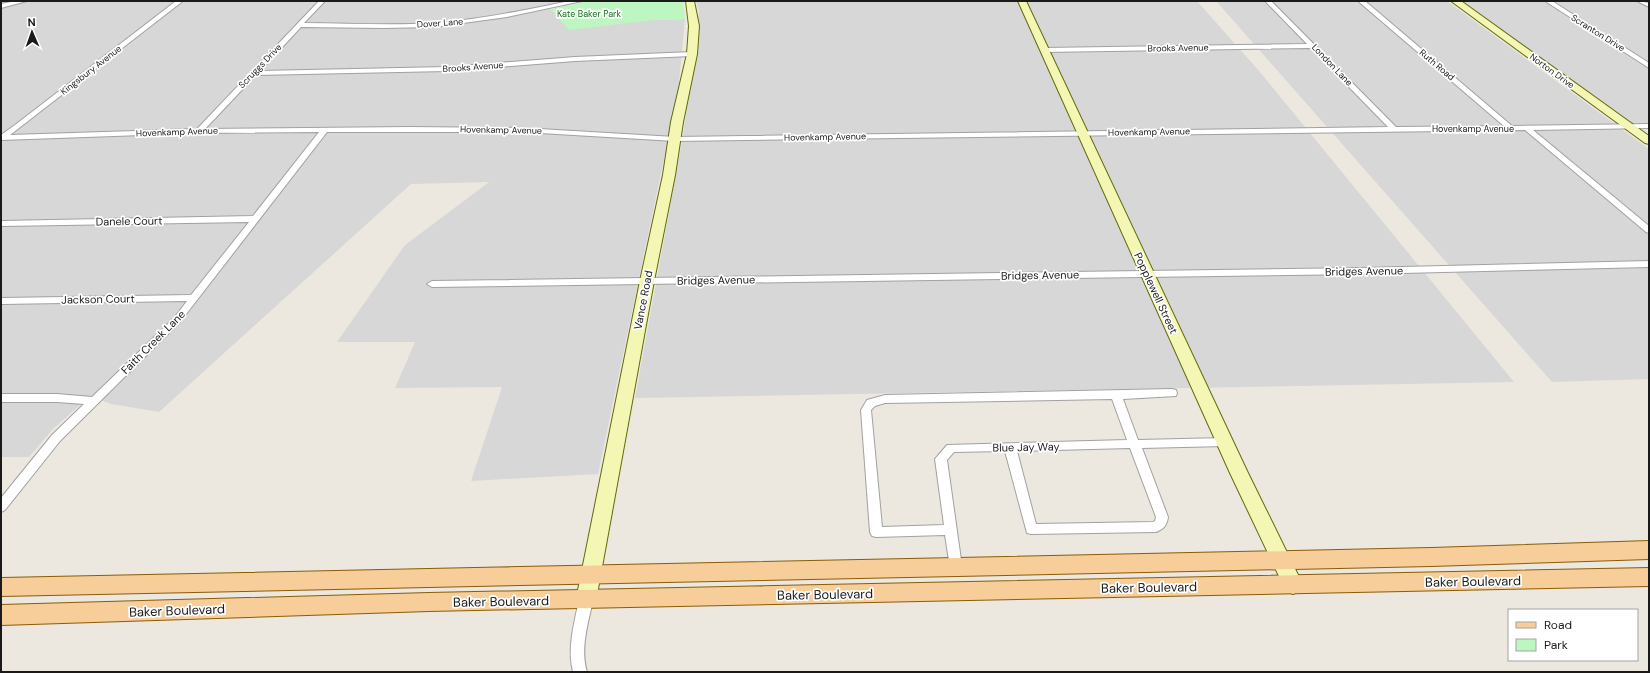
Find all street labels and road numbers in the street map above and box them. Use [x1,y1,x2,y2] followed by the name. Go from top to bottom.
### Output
[1569,12,1627,54] street label: Scranton Drive
[416,15,464,31] street label: Dover Lane
[236,41,284,91] street label: Scruggs Drive
[1147,41,1209,55] street label: Brooks Avenue
[58,42,124,98] street label: Kingsbury Avenue
[1309,42,1355,88] street label: London Lane
[1417,47,1457,83] street label: Ruth Road
[1527,51,1577,91] street label: Norton Drive
[442,59,504,75] street label: Brooks Avenue
[460,123,542,137] street label: Hovenkamp Avenue
[1432,123,1514,135] street label: Hovenkamp Avenue
[136,125,218,139] street label: Hovenkamp Avenue
[1108,125,1190,139] street label: Hovenkamp Avenue
[784,130,866,144] street label: Hovenkamp Avenue
[95,213,163,229] street label: Danele Court
[1131,250,1181,336] street label: Popplewell Street
[1325,263,1403,279] street label: Bridges Avenue
[1001,267,1079,283] street label: Bridges Avenue
[630,269,656,331] street label: Vance Road
[677,272,755,288] street label: Bridges Avenue
[61,291,135,307] street label: Jackson Court
[118,307,188,377] street label: Faith Creek Lane
[992,439,1060,455] street label: Blue Jay Way
[1425,572,1521,591] street label: Baker Boulevard
[1101,578,1197,597] street label: Baker Boulevard
[777,585,873,604] street label: Baker Boulevard
[453,592,549,611] street label: Baker Boulevard
[129,600,225,621] street label: Baker Boulevard

